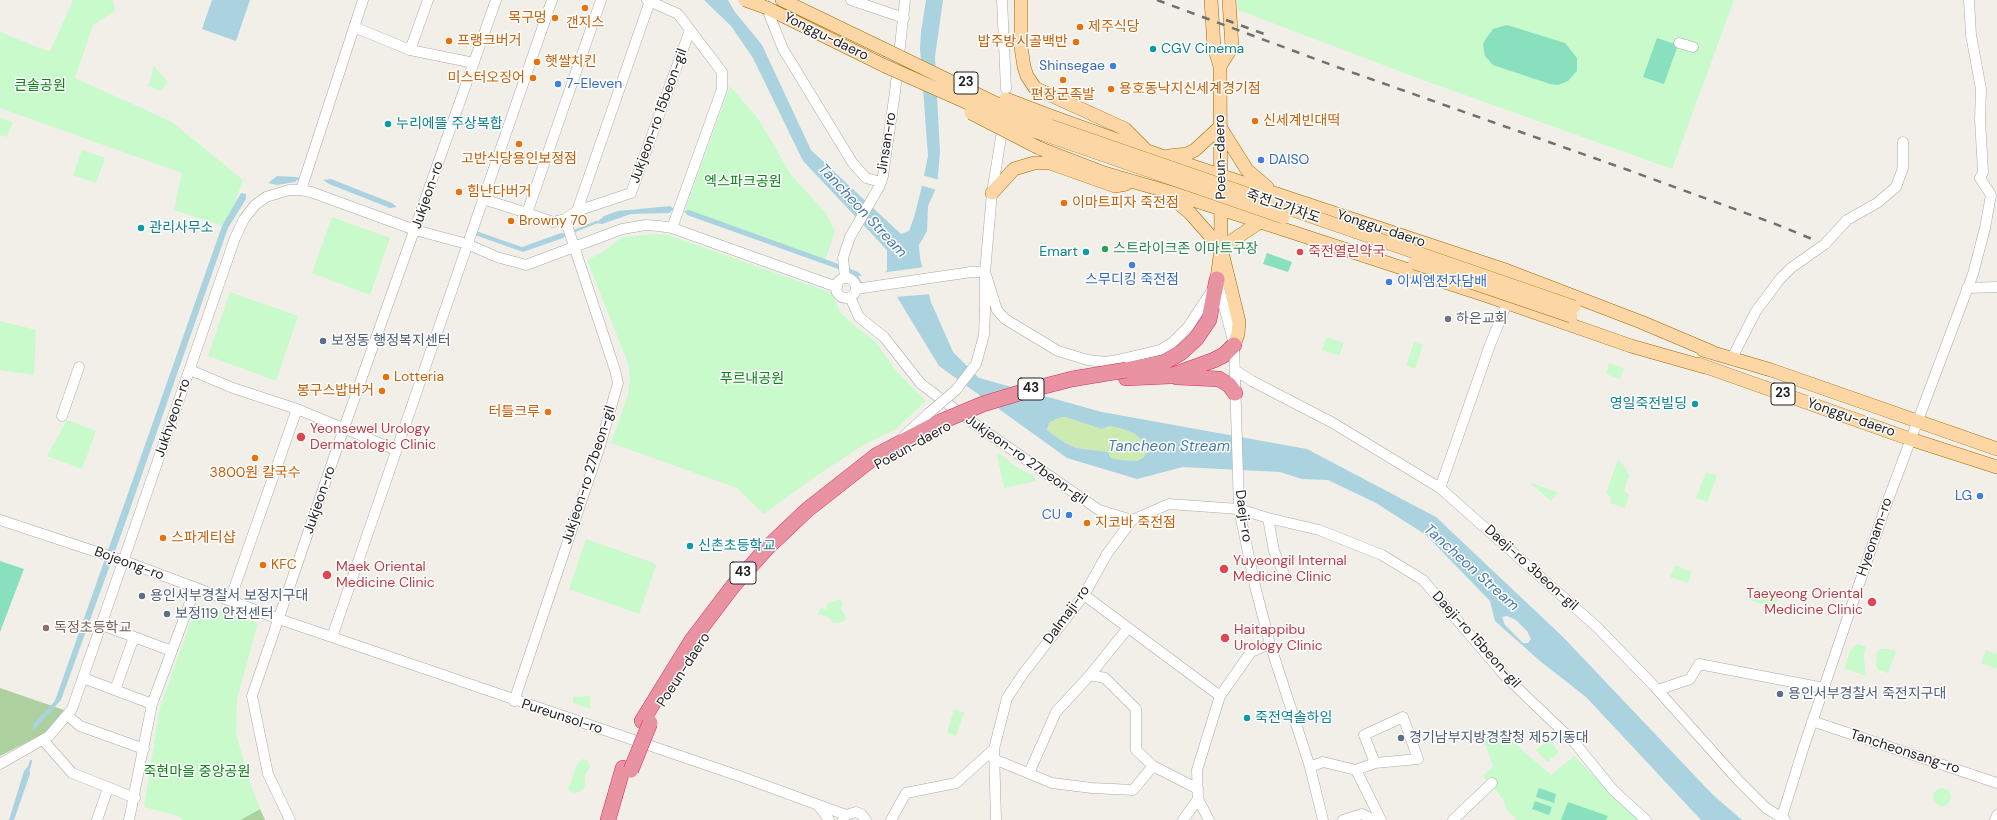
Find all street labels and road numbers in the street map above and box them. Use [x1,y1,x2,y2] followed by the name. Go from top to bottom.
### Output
[781,9,871,65] street label: Yonggu-daero
[627,46,691,186] street label: Jukjeon-ro 15beon-gil
[954,72,978,94] road number: 23
[874,111,900,175] street label: Jinsan-ro
[1212,114,1230,200] street label: Poeun-daero
[409,159,447,231] street label: Jukjeon-ro
[1244,186,1322,228] street label: 죽전고가차도
[1335,207,1427,251] street label: Yonggu-daero
[152,376,194,460] street label: Jukhyeon-ro
[1018,378,1044,400] road number: 43
[1771,383,1795,405] road number: 23
[1805,395,1897,441] street label: Yonggu-daero
[559,404,619,546] street label: Jukjeon-ro 27beon-gil
[962,412,1090,508] street label: Jukjeon-ro 27beon-gil
[872,418,954,474] street label: Poeun-daero
[301,464,339,536] street label: Jukjeon-ro
[1231,489,1255,543] street label: Daeji-ro
[1854,496,1896,578] street label: Hyeonam-ro
[1481,522,1581,614] street label: Daeji-ro 3beon-gil
[92,544,166,584] street label: Bojeong-ro
[730,562,756,584] road number: 43
[1040,583,1094,647] street label: Dalmaji-ro
[1428,588,1524,692] street label: Daeji-ro 15beon-gil
[654,630,714,710] street label: Poeun-daero
[519,696,605,738] street label: Pureunsol-ro
[1848,726,1962,778] street label: Tancheonsang-ro

